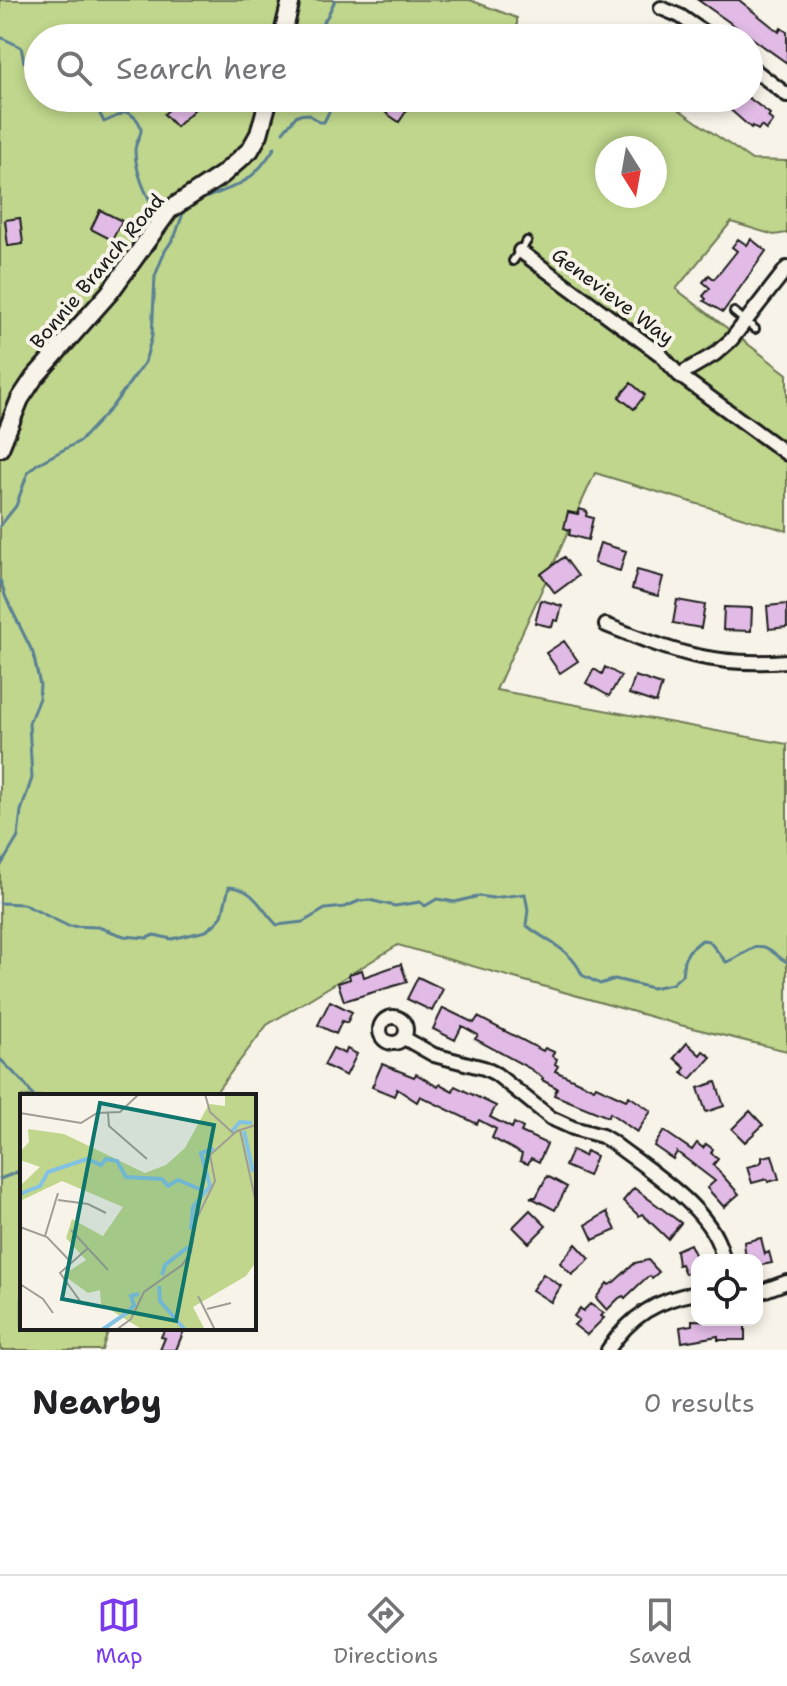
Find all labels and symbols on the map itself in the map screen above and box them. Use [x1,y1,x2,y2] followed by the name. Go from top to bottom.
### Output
[595,136,667,208] north arrow
[24,188,170,354] street label: Bonnie Branch Road
[547,241,679,351] street label: Genevieve Way
[20,1094,256,1330] inset map

